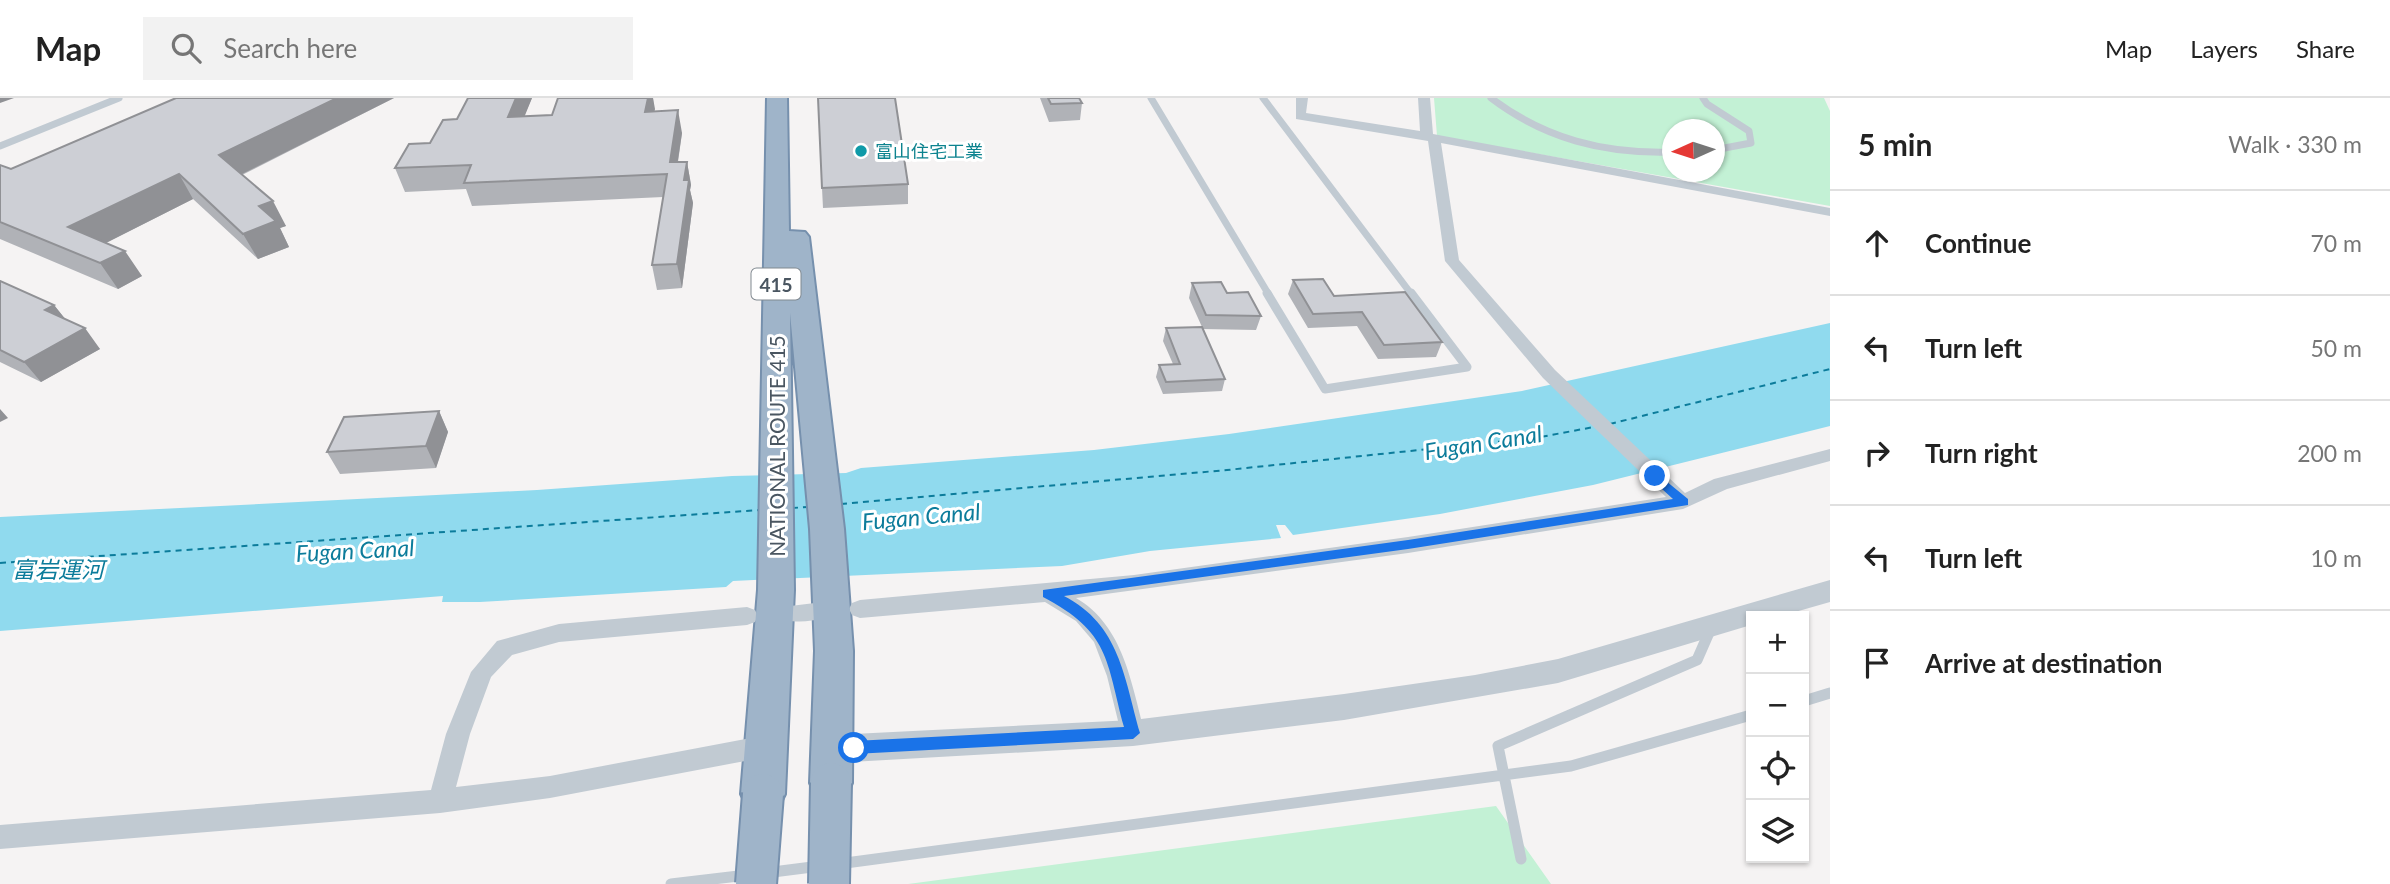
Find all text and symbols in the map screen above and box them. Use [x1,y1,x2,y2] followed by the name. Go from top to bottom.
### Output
[143,17,633,80] search box
[35,28,101,68] text: Map
[167,29,205,67] icon: search
[223,32,357,64] text: Search here
[2105,34,2152,63] text: Map
[2190,34,2258,63] text: Layers
[2296,34,2355,63] text: Share
[1662,119,1725,182] north arrow
[1858,126,1932,162] text: 5 min
[2228,130,2362,158] text: Walk · 330 m
[875,140,983,162] place label: 富山住宅工業
[853,143,869,159] marker: 富山住宅工業
[1858,224,1896,262] icon: ahead
[1925,227,2031,259] text: Continue
[2311,229,2362,257] text: 70 m
[752,268,800,300] road number: 415
[1858,329,1896,367] icon: left
[1925,332,2022,364] text: Turn left
[2311,334,2362,362] text: 50 m
[764,335,789,557] street label: NATIONAL ROUTE 415
[1422,419,1544,465] water label: Fugan Canal
[1858,434,1896,472] icon: right
[1925,437,2038,469] text: Turn right
[2297,439,2362,467] text: 200 m
[1639,460,1670,491] route end
[861,497,981,535] water label: Fugan Canal
[295,533,415,567] water label: Fugan Canal
[1858,539,1896,577] icon: left
[1925,542,2022,574] text: Turn left
[2311,544,2362,572] text: 10 m
[12,555,108,583] water label: 富岩運河
[1746,611,1809,863] map controls
[1746,611,1809,674] button: +
[1858,644,1896,682] icon: arrive
[1925,647,2162,679] text: Arrive at destination
[1746,674,1809,737] button: −
[838,732,869,763] route start
[1746,737,1809,800] button: locate
[1746,800,1809,863] button: layers

